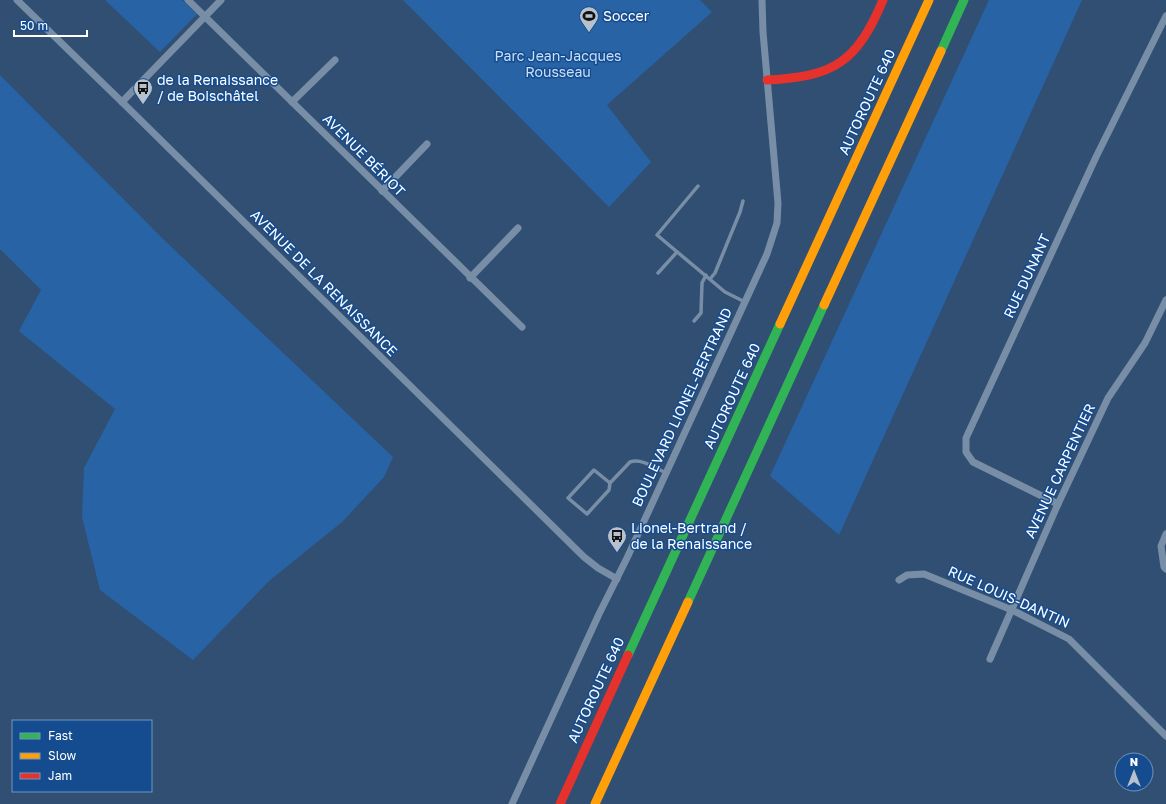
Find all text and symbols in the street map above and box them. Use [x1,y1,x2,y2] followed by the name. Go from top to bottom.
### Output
[578,5,600,33] sports icon: Soccer
[603,7,650,24] place label: Soccer
[14,12,87,38] scale bar
[20,18,48,33] text: 50 m
[835,46,898,157] street label: AUTOROUTE 640
[494,47,622,80] park label: Parc Jean-Jacques Rousseau
[157,71,278,104] place label: de la Renaissance / de Boischâtel
[132,77,154,105] bus stop icon: de la Renaissance / de Boischâtel
[320,110,409,200] street label: AVENUE BÉRIOT
[247,206,401,360] street label: AVENUE DE LA RENAISSANCE
[1000,231,1054,321] street label: RUE DUNANT
[628,305,735,509] street label: BOULEVARD LIONEL-BERTRAND
[700,340,763,451] street label: AUTOROUTE 640
[1021,401,1098,541] street label: AVENUE CARPENTIER
[631,519,752,552] place label: Lionel-Bertrand / de la Renaissance
[606,525,628,553] bus stop icon: Lionel-Bertrand / de la Renaissance
[946,562,1073,631] street label: RUE LOUIS-DANTIN
[564,634,627,745] street label: AUTOROUTE 640
[12,720,152,792] legend
[48,728,73,743] text: Fast
[48,748,76,763] text: Slow
[1114,752,1154,792] north arrow
[1130,755,1138,768] text: N
[48,768,72,783] text: Jam

